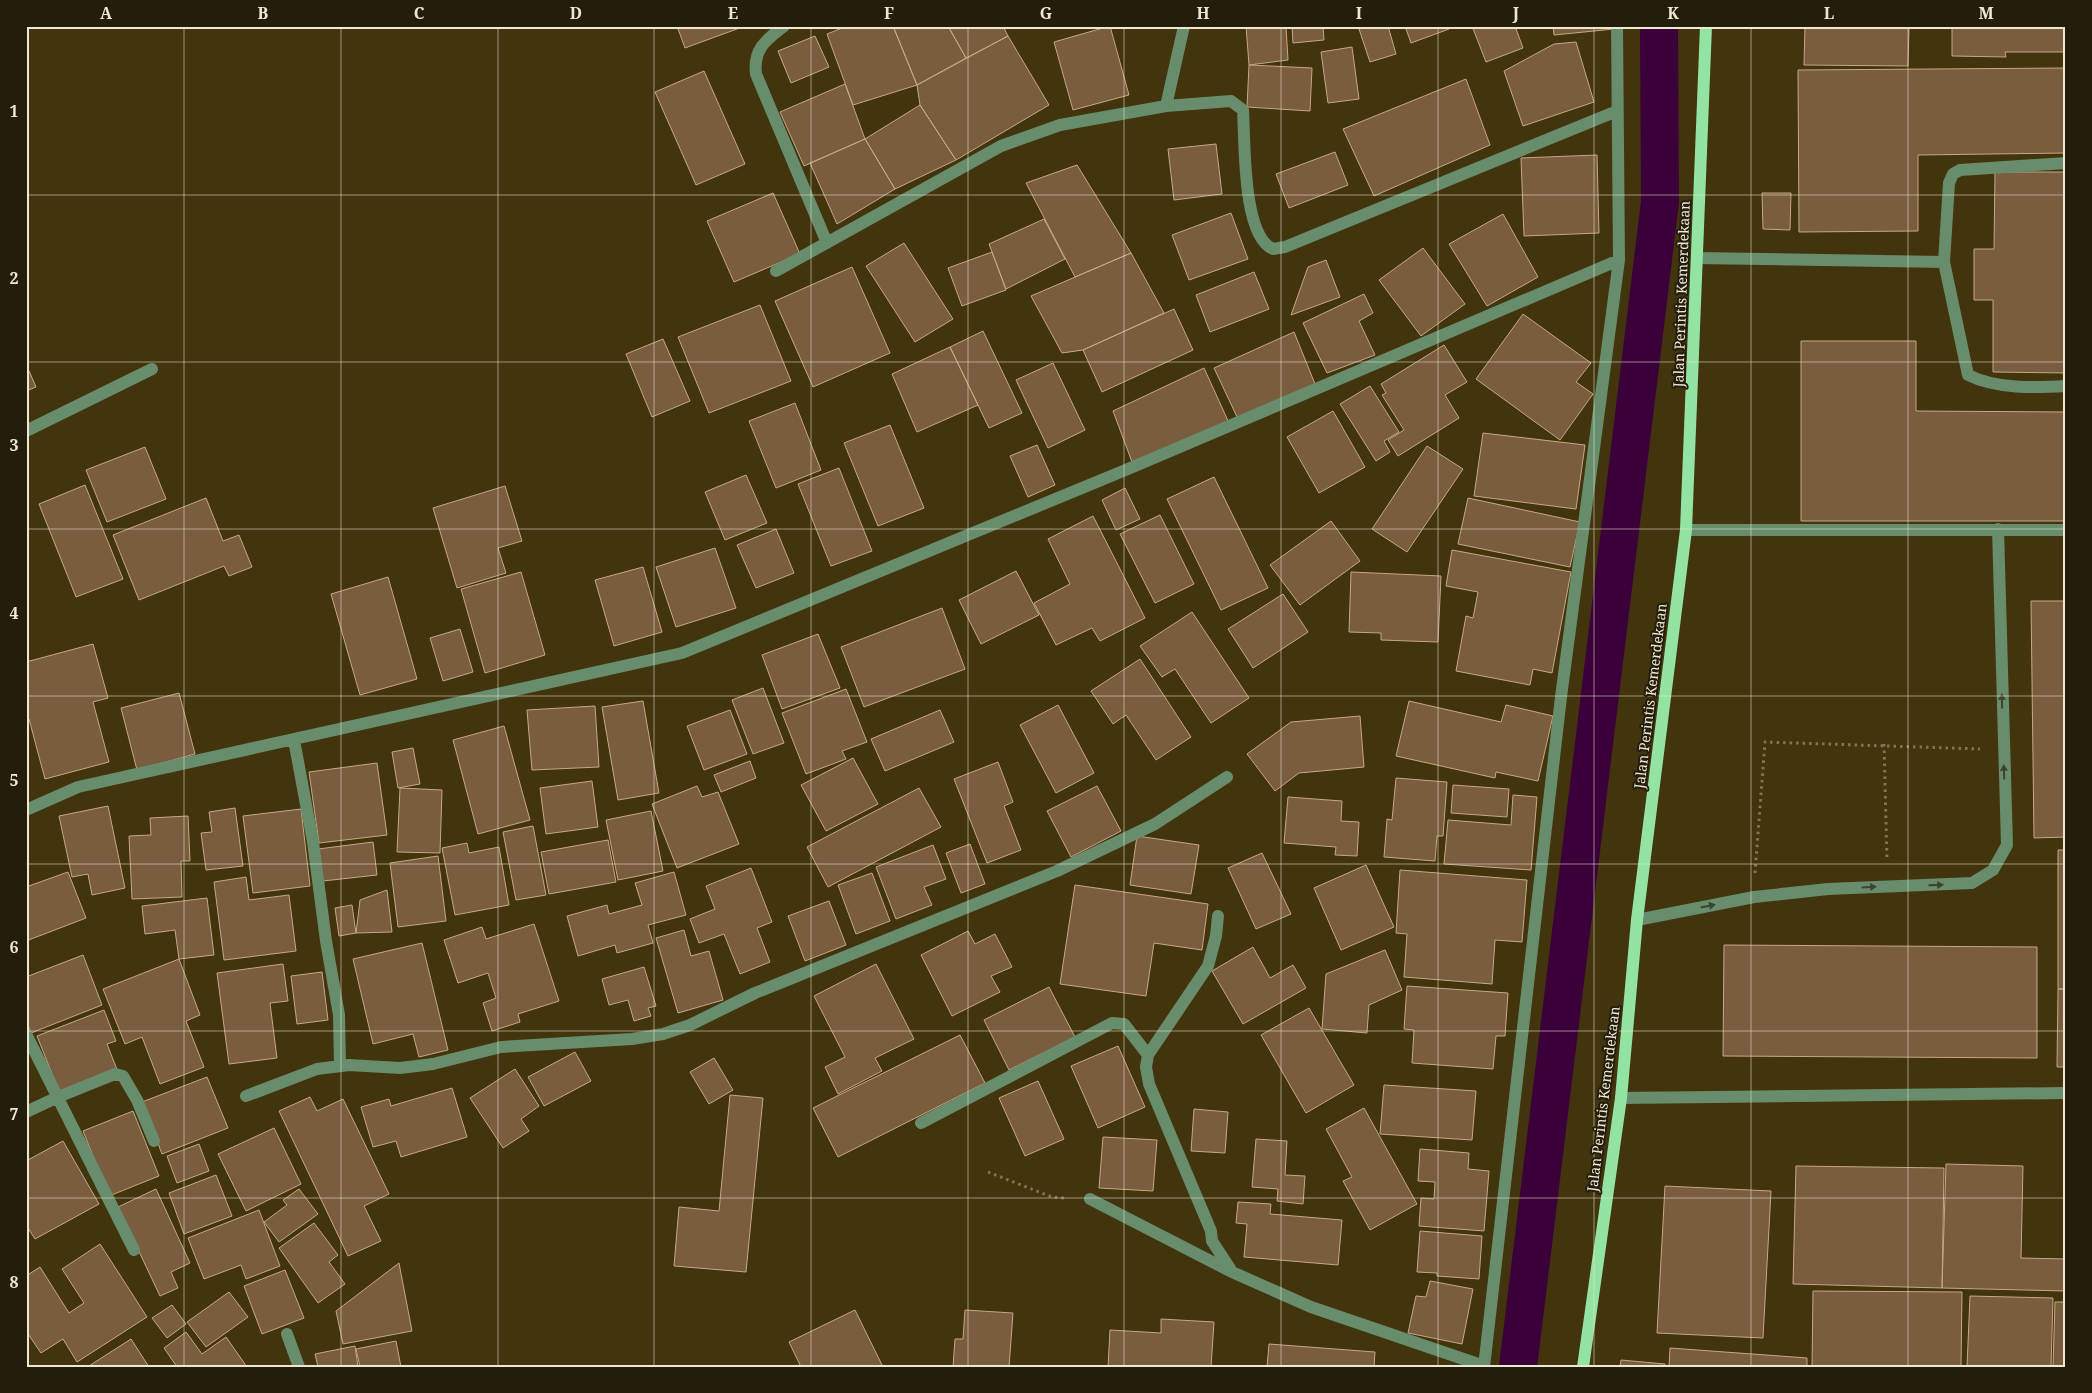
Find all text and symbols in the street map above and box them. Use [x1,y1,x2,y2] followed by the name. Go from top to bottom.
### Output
[100,2,113,24] text: A
[258,2,269,24] text: B
[414,2,425,24] text: C
[570,2,582,24] text: D
[728,2,738,24] text: E
[884,2,894,24] text: F
[1040,2,1052,24] text: G
[1196,2,1210,24] text: H
[1356,2,1362,24] text: I
[1512,2,1520,24] text: J
[1667,2,1679,24] text: K
[1824,2,1834,24] text: L
[1978,2,1994,24] text: M
[9,100,19,122] text: 1
[1668,200,1694,389] street label: Jalan Perintis Kemerdekaan
[9,267,19,289] text: 2
[9,434,19,456] text: 3
[9,602,19,624] text: 4
[1629,602,1671,791] street label: Jalan Perintis Kemerdekaan
[1998,693,2006,709] one-way arrow
[2000,763,2008,779] one-way arrow
[9,769,19,791] text: 5
[1929,880,1945,888] one-way arrow
[1861,883,1877,891] one-way arrow
[1700,901,1716,909] one-way arrow
[9,936,19,958] text: 6
[1582,1005,1624,1194] street label: Jalan Perintis Kemerdekaan
[9,1103,19,1125] text: 7
[9,1271,19,1293] text: 8

